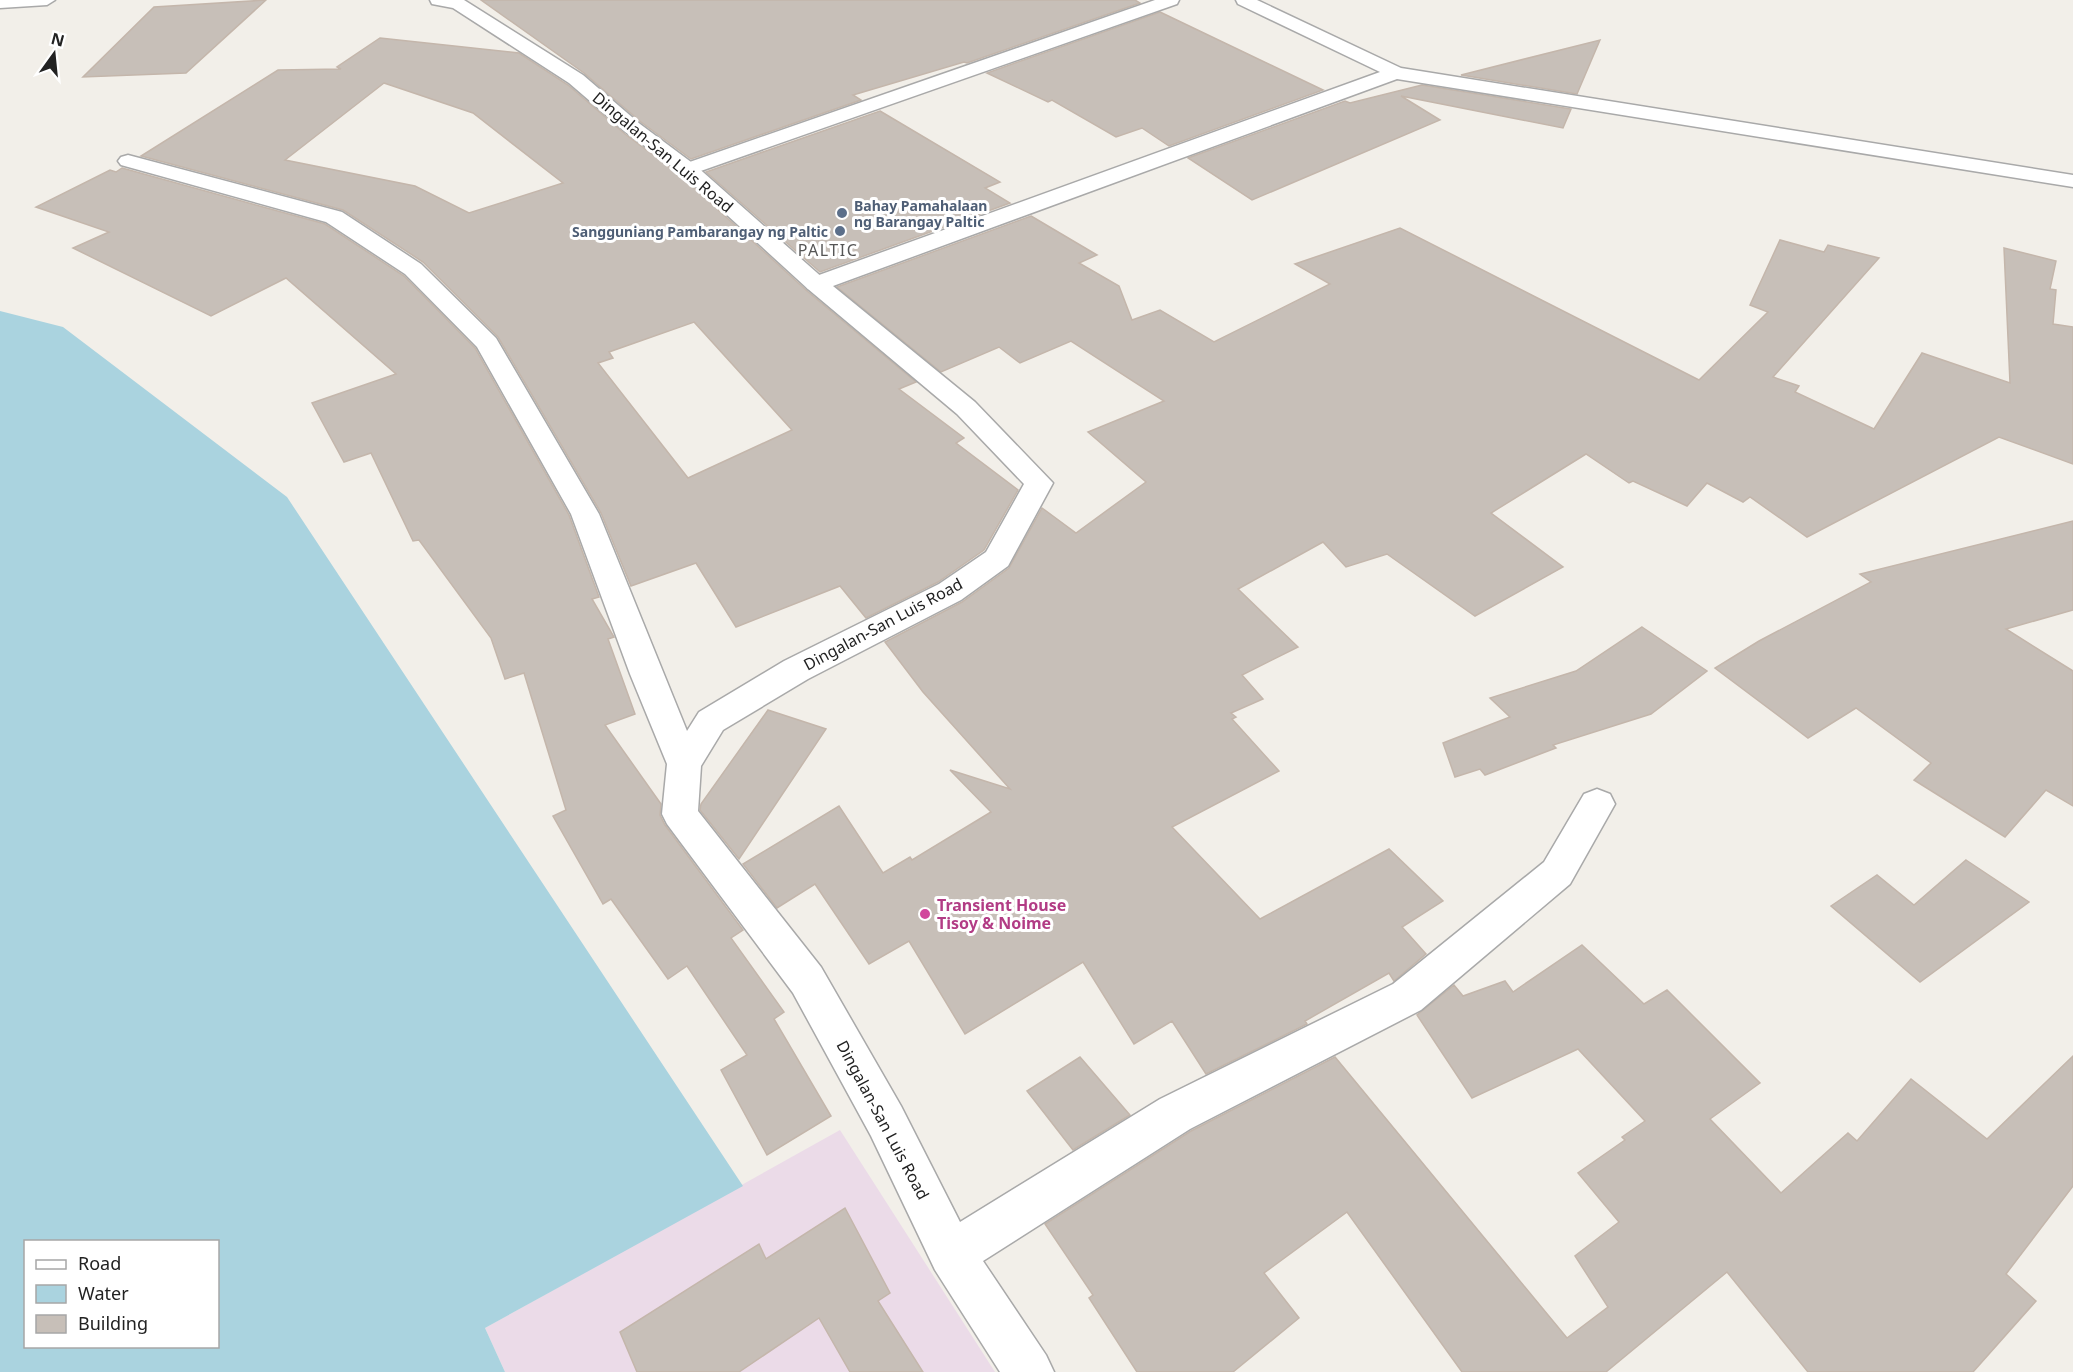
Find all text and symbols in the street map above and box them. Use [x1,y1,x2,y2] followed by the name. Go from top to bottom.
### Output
[24,24,84,84] north arrow
[49,27,67,52] text: N
[588,87,738,217] street label: Dingalan-San Luis Road
[854,196,987,231] place label: Bahay Pamahalaan ng Barangay Paltic
[835,206,849,220] marker: Bahay Pamahalaan ng Barangay Paltic
[572,222,828,241] place label: Sangguniang Pambarangay ng Paltic
[833,224,847,238] marker: Sangguniang Pambarangay ng Paltic
[798,239,858,261] district label: PALTIC
[800,573,966,675] street label: Dingalan-San Luis Road
[937,894,1066,934] place label: Transient House Tisoy & Noime
[918,907,932,921] marker: Transient House Tisoy & Noime
[832,1037,934,1203] street label: Dingalan-San Luis Road
[24,1240,219,1348] legend
[78,1251,121,1275] text: Road
[78,1281,129,1305] text: Water
[78,1311,148,1335] text: Building

